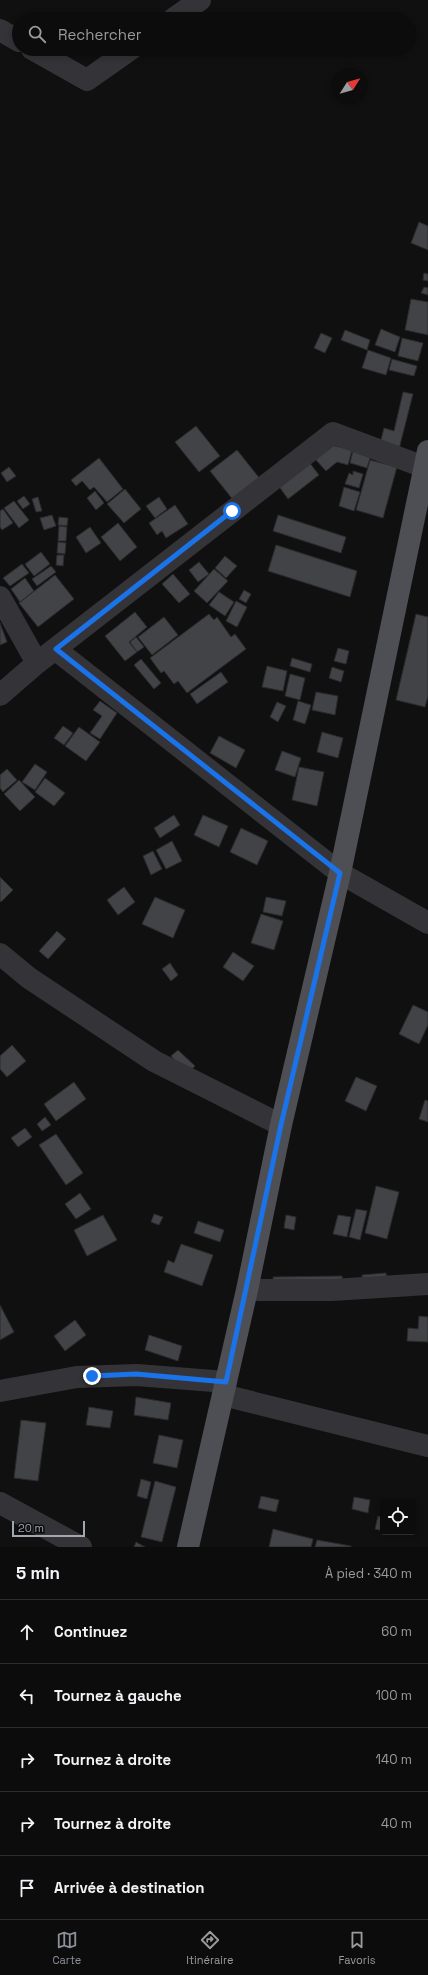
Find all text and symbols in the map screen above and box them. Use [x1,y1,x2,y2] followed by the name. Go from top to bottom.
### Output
[12,12,416,56] search box
[26,23,48,45] icon: search
[58,25,141,44] text: Rechercher
[332,68,368,104] north arrow
[223,502,241,520] route start
[83,1367,101,1385] route end
[380,1499,416,1535] map controls
[380,1499,416,1535] button: locate
[12,1519,85,1538] scale bar
[18,1521,44,1535] text: 20 m
[16,1562,60,1584] text: 5 min
[325,1565,412,1582] text: À pied · 340 m
[16,1621,38,1643] icon: ahead
[54,1622,127,1641] text: Continuez
[381,1623,412,1640] text: 60 m
[16,1685,38,1707] icon: left
[54,1686,182,1705] text: Tournez à gauche
[375,1687,412,1704] text: 100 m
[16,1749,38,1771] icon: right
[54,1750,171,1769] text: Tournez à droite
[376,1751,412,1768] text: 140 m
[16,1813,38,1835] icon: right
[54,1814,171,1833] text: Tournez à droite
[381,1815,412,1832] text: 40 m
[16,1877,38,1899] icon: arrive
[54,1878,204,1897] text: Arrivée à destination
[52,1929,81,1967] tab: Carte
[186,1929,233,1967] tab: Itinéraire
[338,1929,375,1967] tab: Favoris

